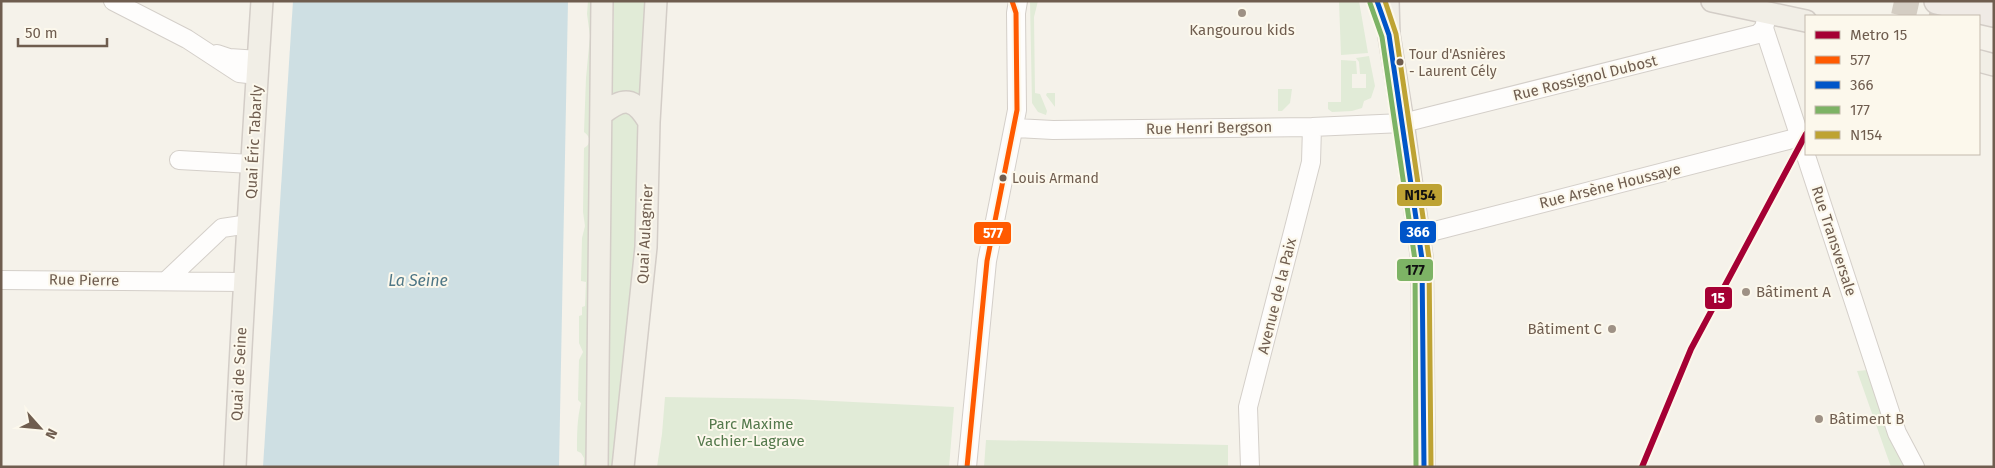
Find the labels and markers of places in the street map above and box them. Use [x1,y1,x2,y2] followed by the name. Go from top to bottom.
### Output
[1236,7,1248,19] marker: Kangourou kids
[1189,21,1295,39] place label: Kangourou kids
[1409,46,1506,80] place label: Tour d'Asnières - Laurent Cély
[1395,57,1405,67] marker: Tour d'Asnières - Laurent Cély
[1012,170,1099,187] place label: Louis Armand
[998,173,1008,183] marker: Louis Armand
[1756,283,1831,301] place label: Bâtiment A
[1740,286,1752,298] marker: Bâtiment A
[1527,320,1603,338] place label: Bâtiment C
[1606,323,1618,335] marker: Bâtiment C
[1829,410,1904,428] place label: Bâtiment B
[1813,413,1825,425] marker: Bâtiment B

